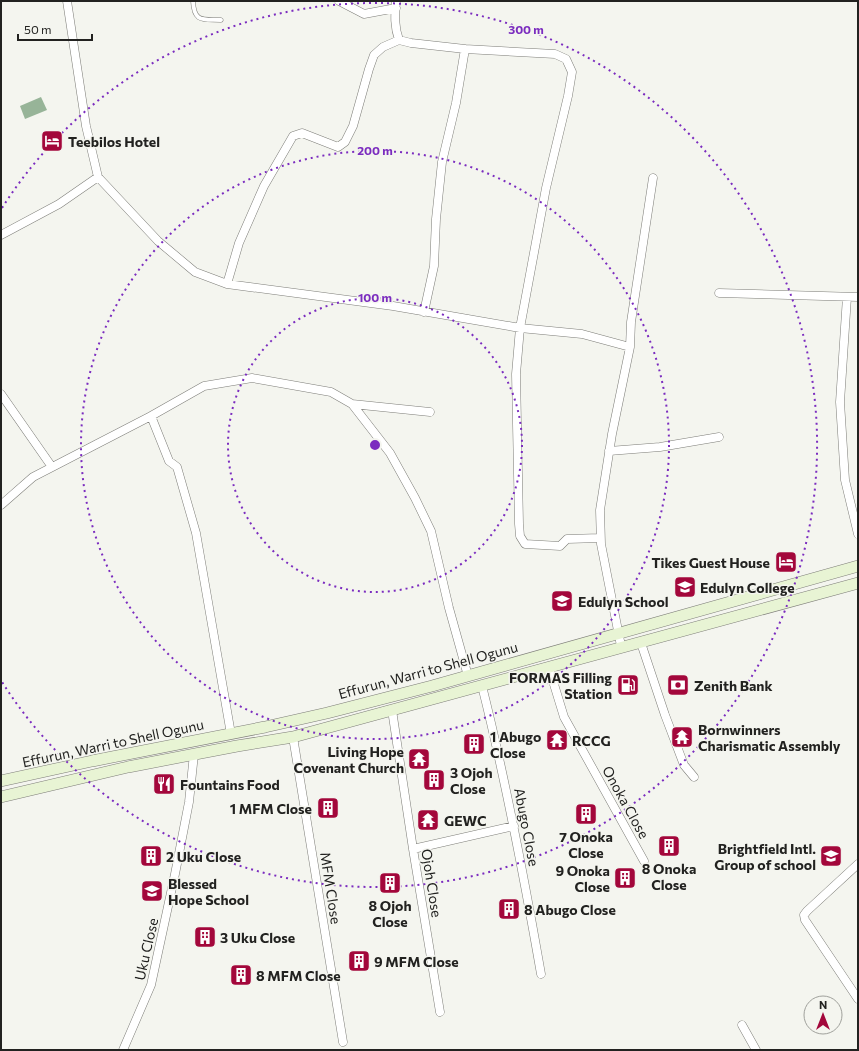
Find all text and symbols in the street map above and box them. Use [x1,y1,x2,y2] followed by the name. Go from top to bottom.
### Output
[18,16,92,42] scale bar
[24,22,52,36] text: 50 m
[508,22,544,36] text: 300 m
[39,128,65,154] hotel icon: Teebilos Hotel
[68,133,160,150] place label: Teebilos Hotel
[357,143,393,157] text: 200 m
[358,290,392,304] text: 100 m
[368,438,382,452] centre of rings
[773,549,799,575] hotel icon: Tikes Guest House
[651,554,770,571] place label: Tikes Guest House
[672,574,698,600] school or university icon: Edulyn College
[700,579,795,596] place label: Edulyn College
[549,588,575,614] school or university icon: Edulyn School
[578,593,669,610] place label: Edulyn School
[336,638,520,702] street label: Effurun, Warri to Shell Ogunu
[509,669,612,702] place label: FORMAS Filling Station
[615,672,641,698] fuel station icon: FORMAS Filling Station
[665,672,691,698] bank icon: Zenith Bank
[694,677,772,694] place label: Zenith Bank
[21,715,205,771] street label: Effurun, Warri to Shell Ogunu
[698,721,841,754] place label: Bornwinners Charismatic Assembly
[669,724,695,750] temple icon: Bornwinners Charismatic Assembly
[544,727,570,753] temple icon: RCCG
[490,728,541,761] place label: 1 Abugo Close
[461,731,487,757] building icon: 1 Abugo Close
[572,732,611,749] place label: RCCG
[293,743,404,776] place label: Living Hope Covenant Church
[406,746,432,772] temple icon: Living Hope Covenant Church
[599,763,653,841] street label: Onoka Close
[450,764,493,797] place label: 3 Ojoh Close
[421,767,447,793] building icon: 3 Ojoh Close
[151,771,177,797] restaurant icon: Fountains Food
[180,776,280,793] place label: Fountains Food
[511,786,543,868] street label: Abugo Close
[315,795,341,821] building icon: 1 MFM Close
[230,800,312,817] place label: 1 MFM Close
[573,801,599,827] building icon: 7 Onoka Close
[415,807,441,833] temple icon: GEWC
[444,812,486,829] place label: GEWC
[559,828,613,861] place label: 7 Onoka Close
[656,833,682,859] building icon: 8 Onoka Close
[714,840,816,873] place label: Brightfield Intl. Group of school
[138,843,164,869] building icon: 2 Uku Close
[818,843,844,869] school or university icon: Brightfield Intl. Group of school
[418,847,446,919] street label: Ojoh Close
[166,848,241,865] place label: 2 Uku Close
[317,851,345,925] street label: MFM Close
[642,860,696,893] place label: 8 Onoka Close
[555,862,610,895] place label: 9 Onoka Close
[612,865,638,891] building icon: 9 Onoka Close
[377,870,403,896] building icon: 8 Ojoh Close
[168,875,249,908] place label: Blessed Hope School
[139,878,165,904] school or university icon: Blessed Hope School
[496,896,522,922] building icon: 8 Abugo Close
[368,897,412,930] place label: 8 Ojoh Close
[524,901,616,918] place label: 8 Abugo Close
[131,916,161,982] street label: Uku Close
[192,924,218,950] building icon: 3 Uku Close
[220,929,295,946] place label: 3 Uku Close
[346,948,372,974] building icon: 9 MFM Close
[374,953,459,970] place label: 9 MFM Close
[228,962,254,988] building icon: 8 MFM Close
[256,967,341,984] place label: 8 MFM Close
[803,995,843,1035] north arrow
[819,998,827,1011] text: N

